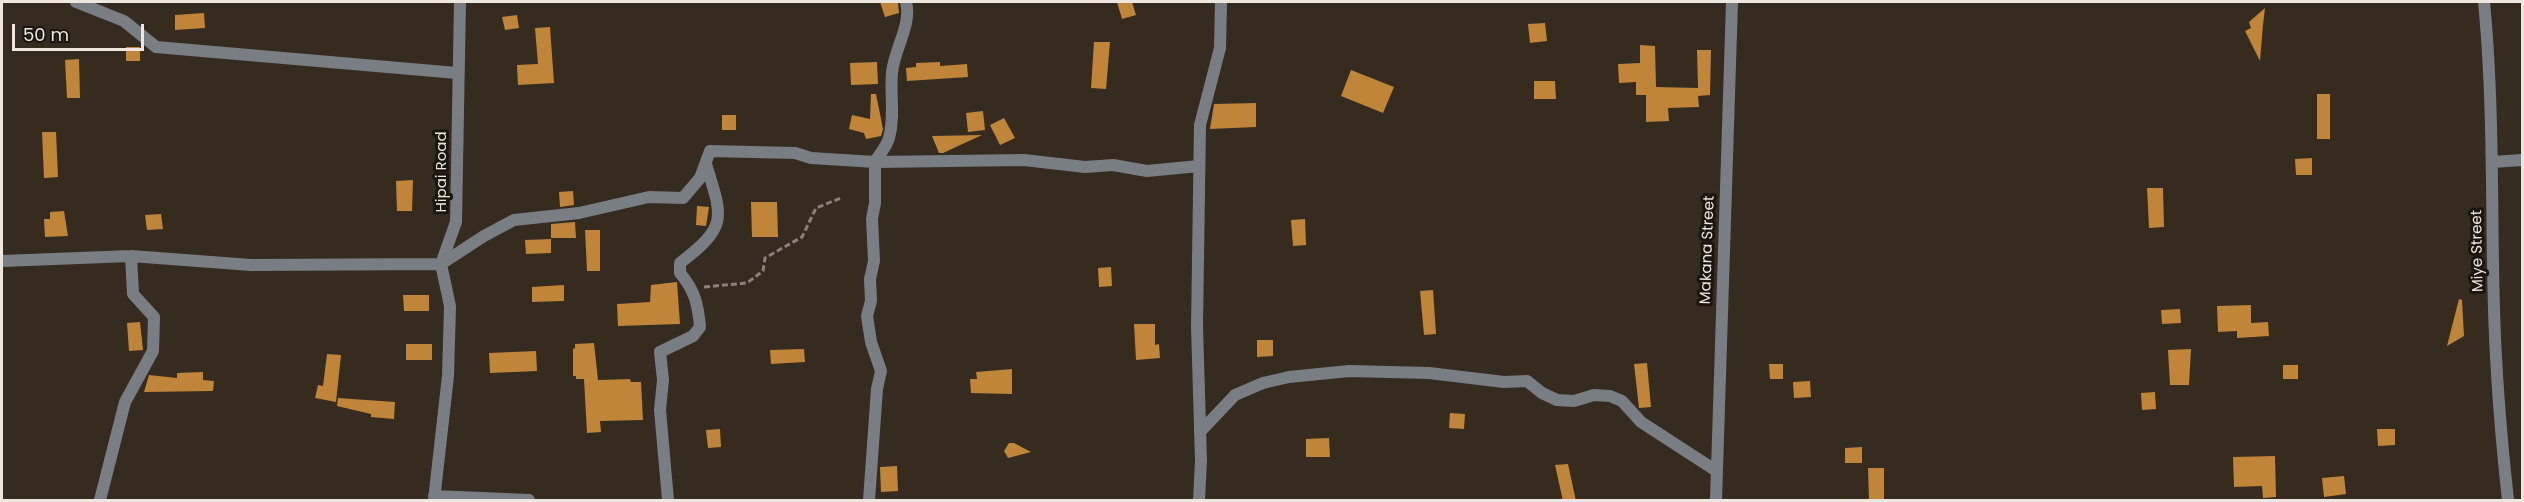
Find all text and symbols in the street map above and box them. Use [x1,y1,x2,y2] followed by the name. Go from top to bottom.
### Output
[15,12,147,50] scale bar
[23,22,69,47] text: 50 m
[433,131,451,213] street label: Hipai Road
[1697,195,1719,305] street label: Makana Street
[2468,210,2488,292] street label: Miye Street

